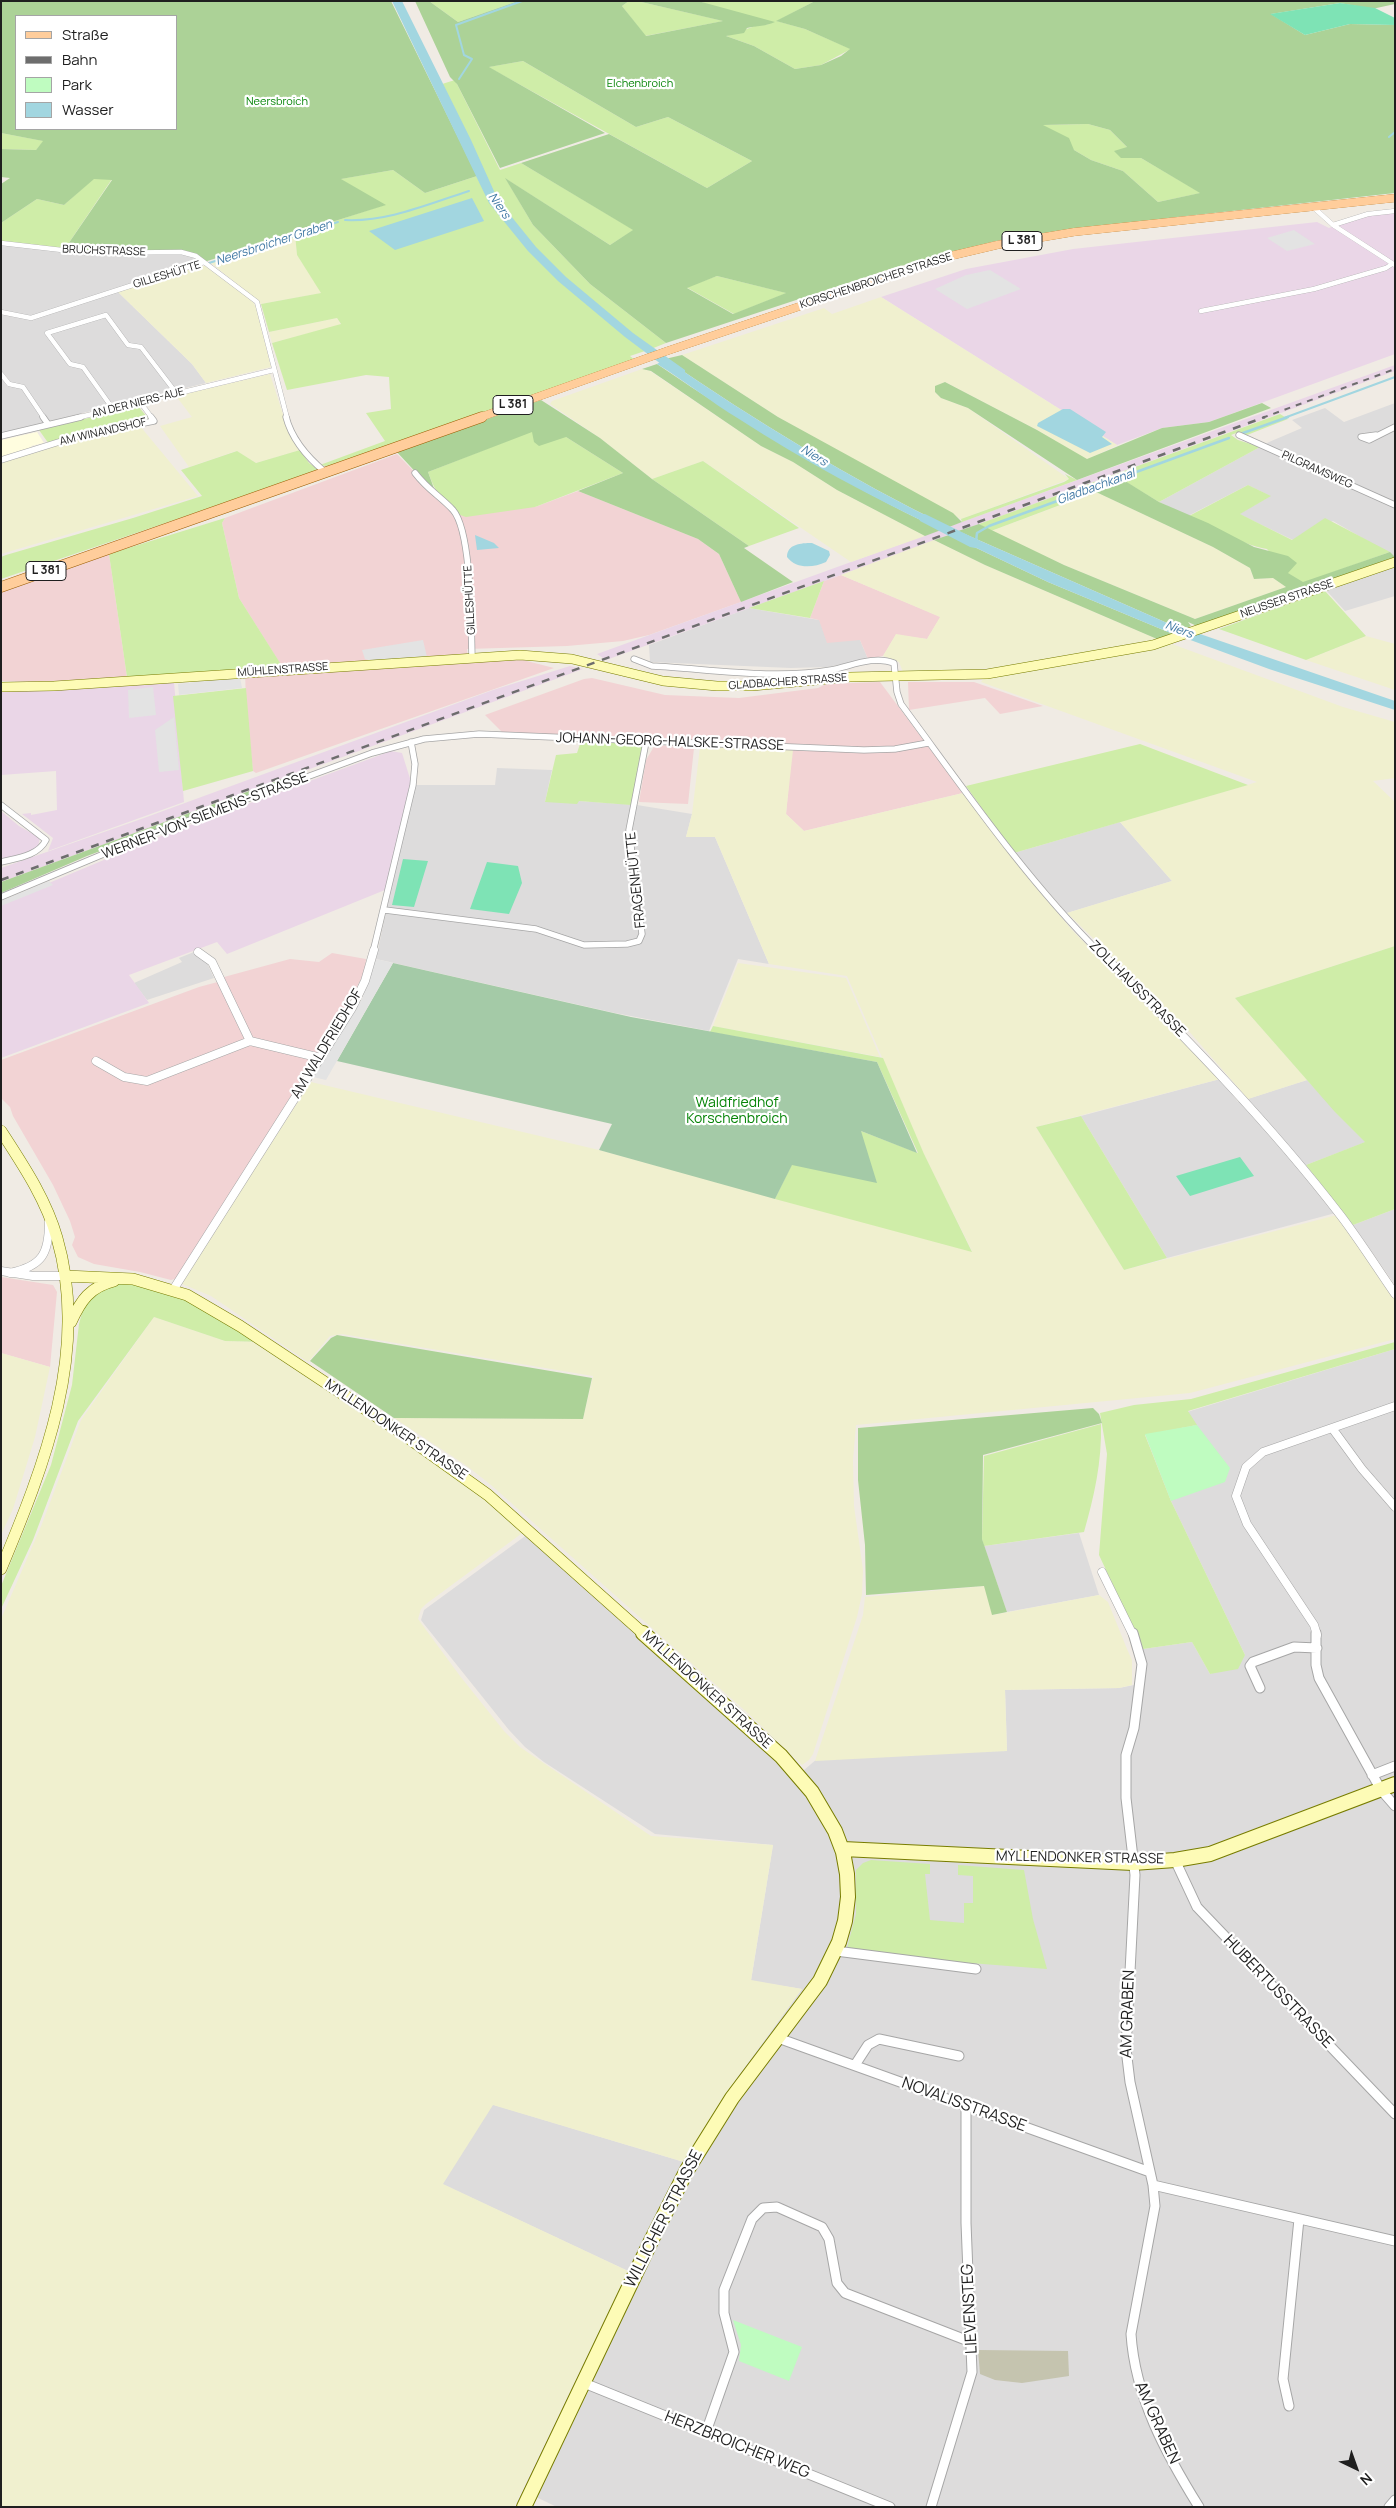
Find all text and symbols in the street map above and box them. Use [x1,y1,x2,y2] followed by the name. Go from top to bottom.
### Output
[15,15,178,130] legend
[62,24,108,45] text: Straße
[62,49,97,70] text: Bahn
[62,74,92,95] text: Park
[607,77,673,91] park label: Elchenbroich
[246,95,308,109] park label: Neersbroich
[62,99,114,120] text: Wasser
[485,190,513,222] water label: Niers
[214,217,334,269] water label: Neersbroicher Graben
[1002,232,1042,250] road number: L 381
[62,243,146,259] street label: BRUCHSTRASSE
[798,250,954,312] street label: KORSCHENBROICHER STRASSE
[132,259,202,291] street label: GILLESHÜTTE
[90,385,186,421] street label: AN DER NIERS-AUE
[493,396,533,414] road number: L 381
[58,416,148,448] street label: AM WINANDSHOF
[798,442,830,470] water label: Niers
[1280,449,1354,491] street label: PILGRAMSWEG
[1055,466,1137,508] water label: Gladbachkanal
[26,562,66,580] road number: L 381
[462,565,478,635] street label: GILLESHÜTTE
[1239,577,1335,621] street label: NEUSSER STRASSE
[1163,618,1195,642] water label: Niers
[237,660,329,680] street label: MÜHLENSTRASSE
[728,671,848,693] street label: GLADBACHER STRASSE
[556,730,784,754] street label: JOHANN-GEORG-HALSKE-STRASSE
[100,769,310,863] street label: WERNER-VON-SIEMENS-STRASSE
[623,831,649,929] street label: FRAGENHÜTTE
[1085,937,1189,1041] street label: ZOLLHAUSSTRASSE
[288,986,366,1102] street label: AM WALDFRIEDHOF
[686,1095,788,1128] park label: Waldfriedhof Korschenbroich
[322,1376,470,1484] street label: MYLLENDONKER STRASSE
[639,1627,775,1753] street label: MYLLENDONKER STRASSE
[996,1848,1164,1868] street label: MYLLENDONKER STRASSE
[1219,1931,1337,2053] street label: HUBERTUSSTRASSE
[1117,1970,1139,2058] street label: AM GRABEN
[899,2074,1029,2136] street label: NOVALISSTRASSE
[621,2147,707,2291] street label: WILLICHER STRASSE
[958,2264,982,2354] street label: LIEVENSTEG
[1130,2379,1184,2467] street label: AM GRABEN
[662,2407,812,2483] street label: HERZBROICHER WEG
[1331,2443,1381,2493] north arrow
[1356,2469,1376,2490] text: N

